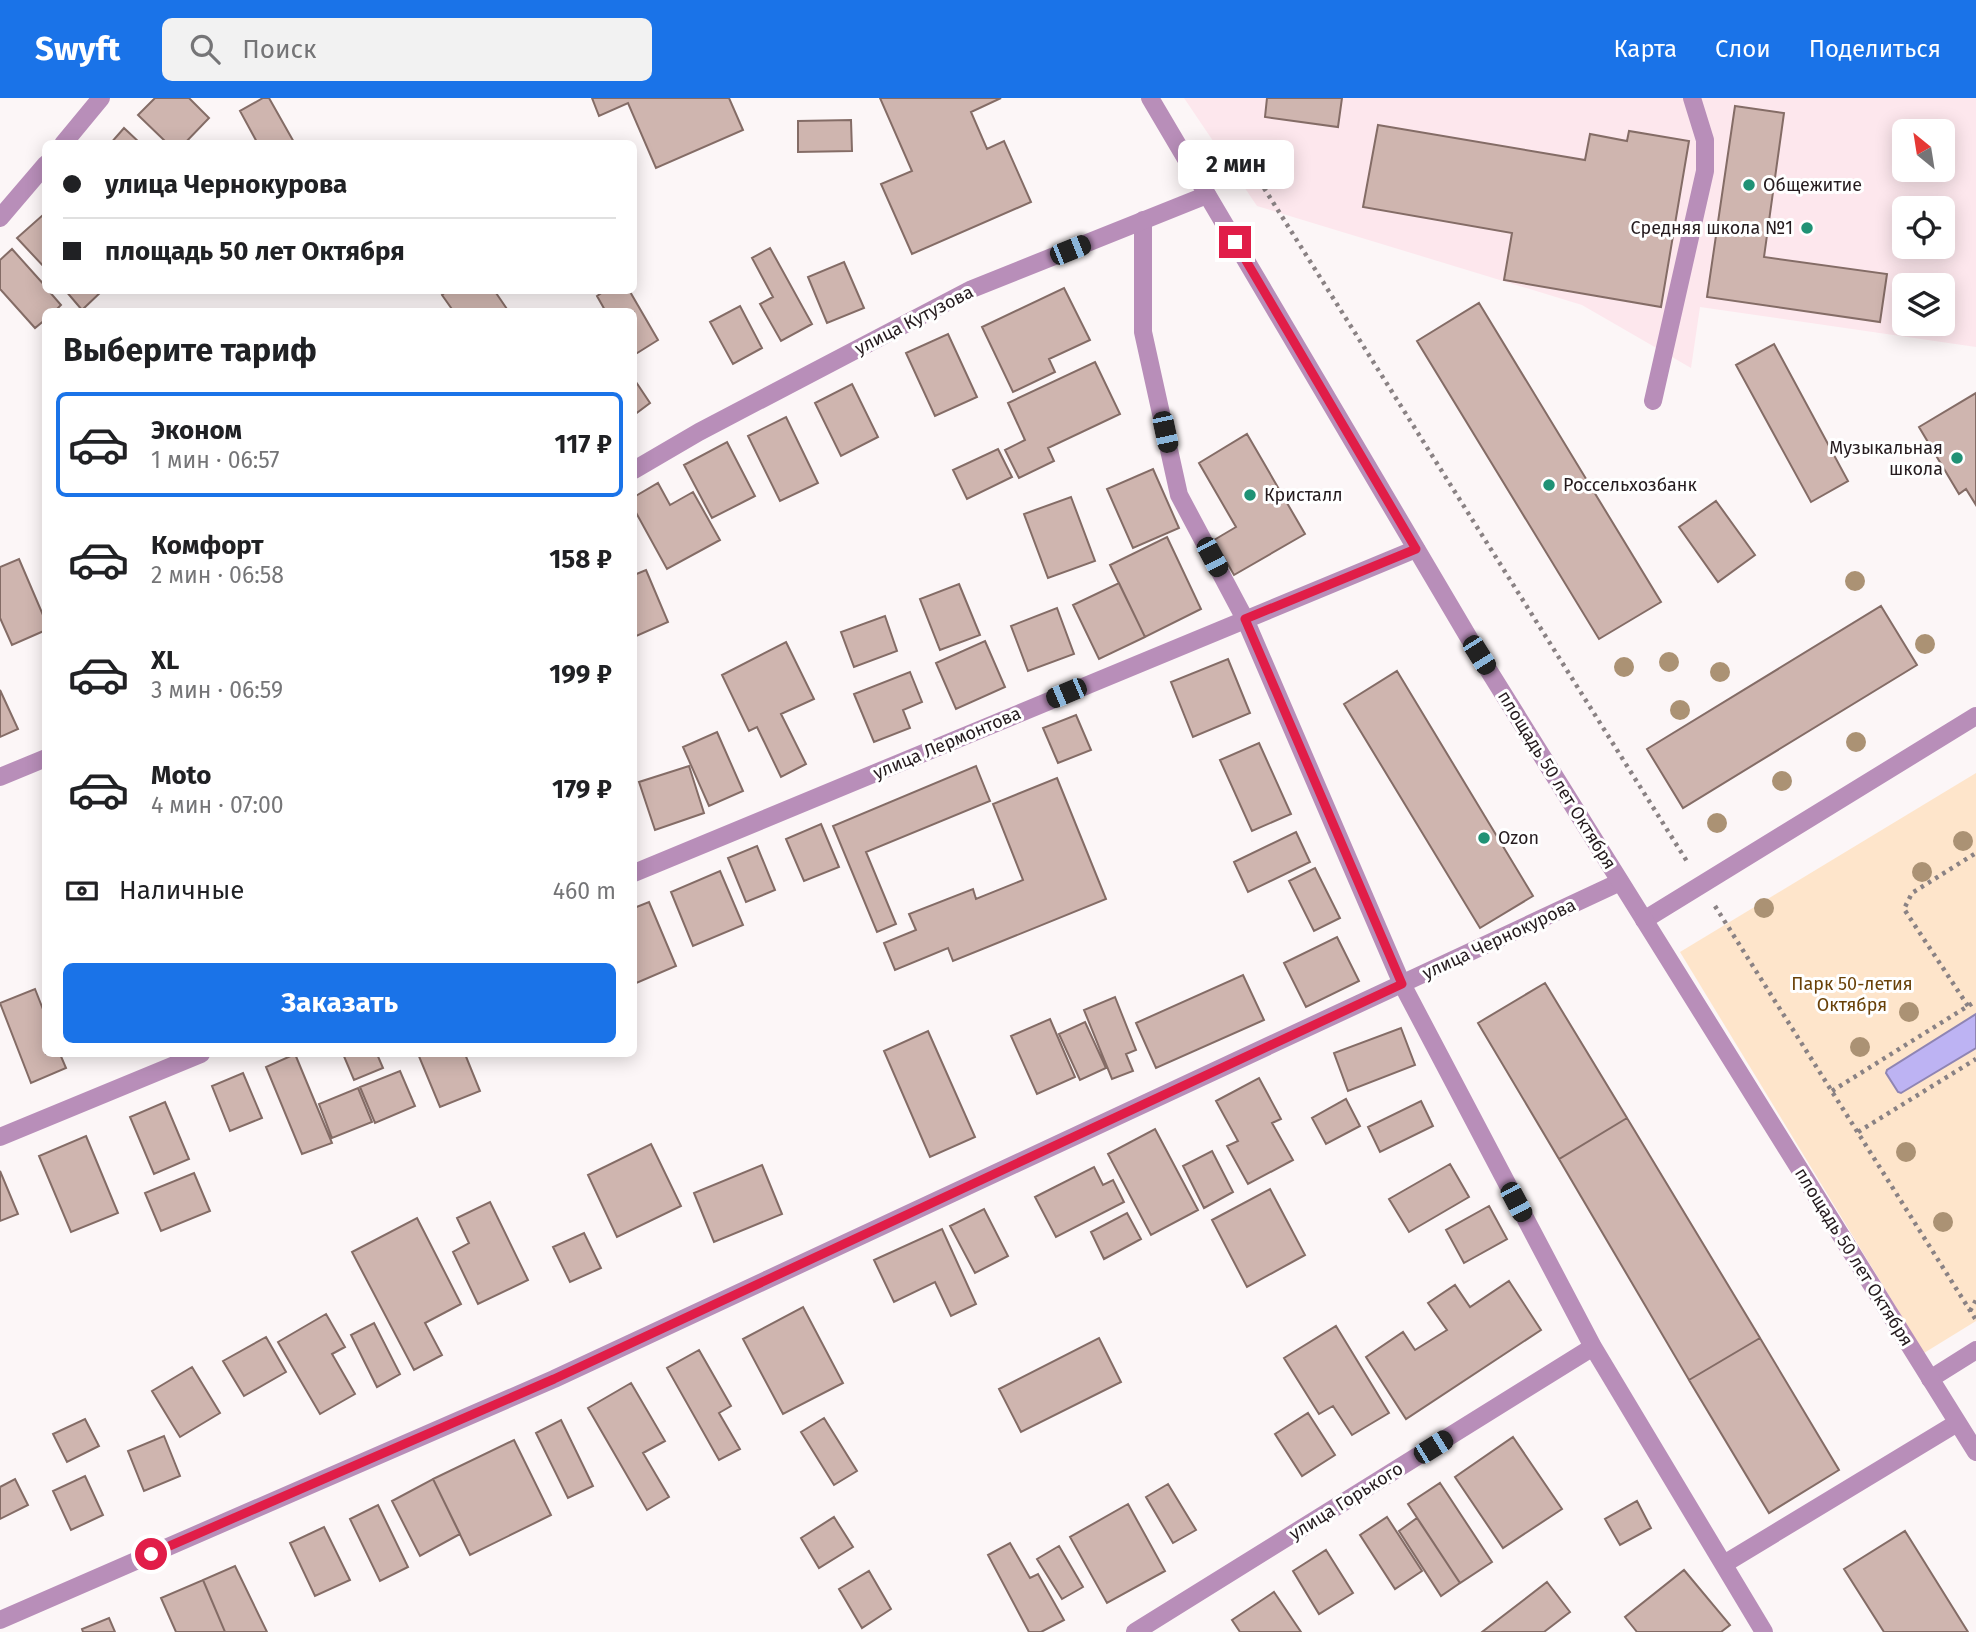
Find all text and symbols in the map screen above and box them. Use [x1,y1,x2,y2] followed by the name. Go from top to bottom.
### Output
[162,18,652,81] search box
[35,29,120,69] text: Swyft
[186,30,224,68] icon: search
[242,34,316,65] text: Поиск
[1613,35,1677,63] text: Карта
[1715,35,1771,63] text: Слои
[1809,35,1941,63] text: Поделиться
[1892,119,1955,182] north arrow
[1892,119,1955,336] map controls
[1177,141,1293,190] callout: 2 мин
[1206,150,1266,178] text: 2 мин
[105,169,347,200] text: улица Чернокурова
[1763,174,1862,196] place label: Общежитие
[1741,177,1757,193] marker: Общежитие
[1892,196,1955,259] button: locate
[1631,217,1793,239] place label: Средняя школа №1
[1799,220,1815,236] marker: Средняя школа №1
[1219,226,1251,258] route end
[1047,232,1094,268] car
[105,236,405,267] text: площадь 50 лет Октября
[1892,273,1955,336] button: layers
[851,281,977,359] street label: улица Кутузова
[63,331,317,369] text: Выберите тариф
[1151,409,1180,455] car
[67,413,130,476] icon: car
[151,415,242,446] text: Эконом
[555,429,612,460] text: 117 ₽
[1829,437,1943,480] place label: Музыкальная школа
[151,446,280,474] text: 1 мин · 06:57
[1949,450,1965,466] marker: Музыкальная школа
[1563,474,1697,496] place label: Россельхозбанк
[1541,477,1557,493] marker: Россельхозбанк
[1264,484,1343,506] place label: Кристалл
[1242,487,1258,503] marker: Кристалл
[67,528,130,591] icon: car
[151,530,264,561] text: Комфорт
[1193,534,1232,580] car
[549,544,612,575] text: 158 ₽
[151,561,284,589] text: 2 мин · 06:58
[1459,632,1500,678] car
[67,643,130,706] icon: car
[151,645,179,676] text: XL
[549,659,612,690] text: 199 ₽
[1043,675,1090,711] car
[151,676,283,704] text: 3 мин · 06:59
[1493,687,1621,873] street label: площадь 50 лет Октября
[870,702,1024,784] street label: улица Лермонтова
[67,758,130,821] icon: car
[151,760,211,791] text: Moto
[552,774,612,805] text: 179 ₽
[151,791,284,819] text: 4 мин · 07:00
[1498,827,1539,849] place label: Ozon
[1476,830,1492,846] marker: Ozon
[63,872,101,910] icon: cash
[119,875,244,906] text: Наличные
[553,877,616,905] text: 460 m
[1419,894,1579,984] street label: улица Чернокурова
[63,963,616,1043] button: Заказать
[1791,973,1913,1016] park label: Парк 50-летия Октября
[1790,1164,1918,1350] street label: площадь 50 лет Октября
[1497,1179,1536,1225] car
[1410,1427,1457,1467] car
[1285,1457,1407,1545] street label: улица Горького
[135,1538,167,1570] route start

